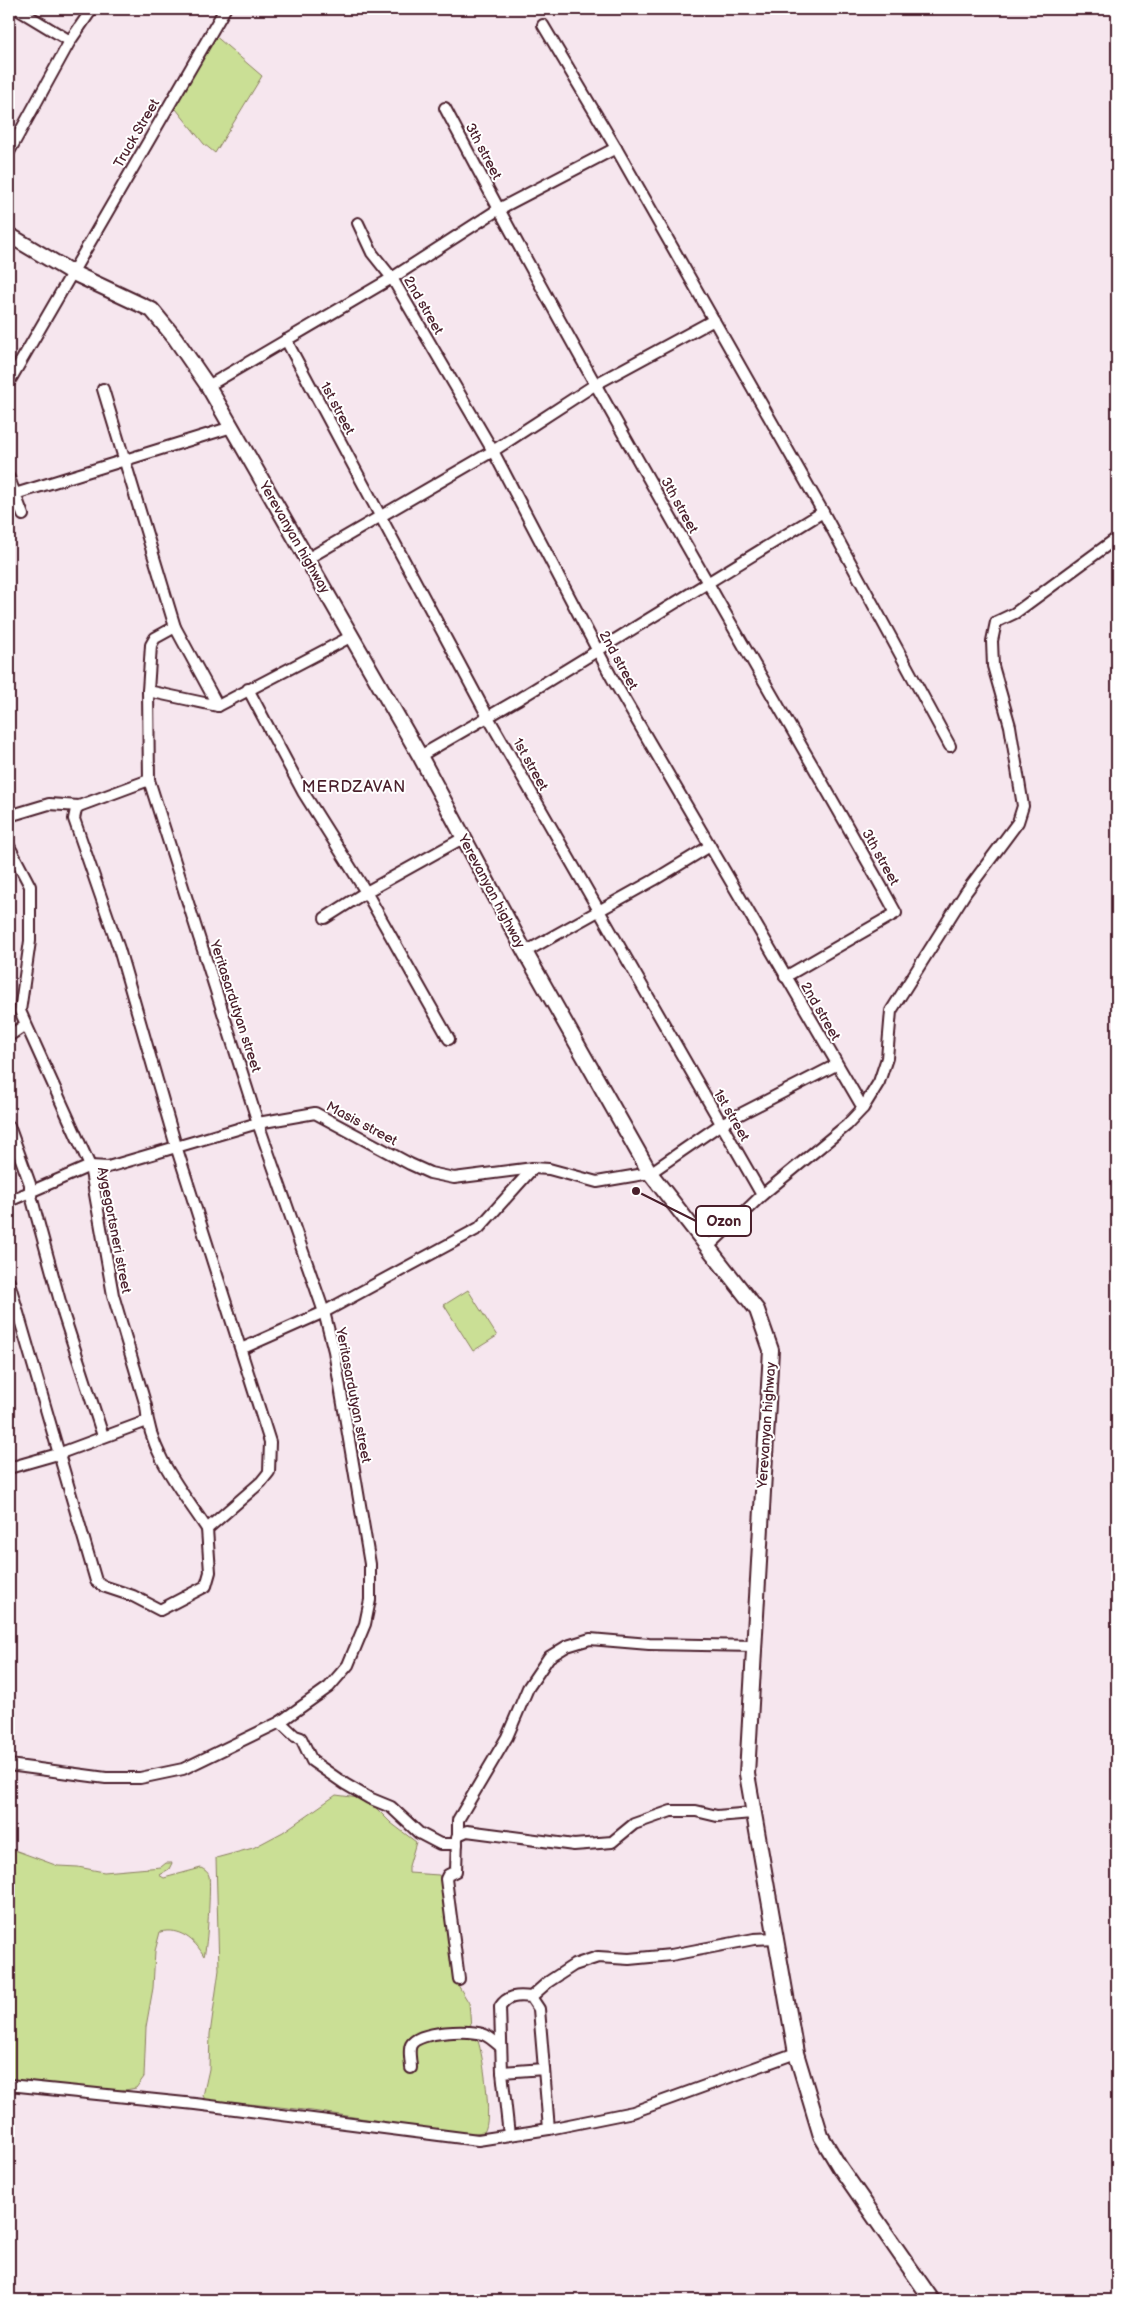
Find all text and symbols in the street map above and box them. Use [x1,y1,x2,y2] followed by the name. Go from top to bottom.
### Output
[110,95,163,171] street label: Truck Street
[462,120,506,183] street label: 3th street
[400,273,447,338] street label: 2nd street
[317,379,359,438] street label: 1st street
[657,474,702,537] street label: 3th street
[255,477,334,597] street label: Yerevanyan highway
[595,628,642,693] street label: 2nd street
[509,735,552,794] street label: 1st street
[302,778,406,797] district label: MERDZAVAN
[858,826,903,889] street label: 3th street
[454,831,529,952] street label: Yerevanyan highway
[206,937,265,1075] street label: Yeritasardutyan street
[797,979,844,1044] street label: 2nd street
[710,1086,754,1145] street label: 1st street
[323,1098,401,1150] street label: Masis street
[94,1166,135,1295] street label: Aygegortsneri street
[696,1206,751,1236] callout: Ozon
[707,1212,741,1231] text: Ozon
[332,1325,375,1465] street label: Yeritasardutyan street
[754,1361,779,1490] street label: Yerevanyan highway

